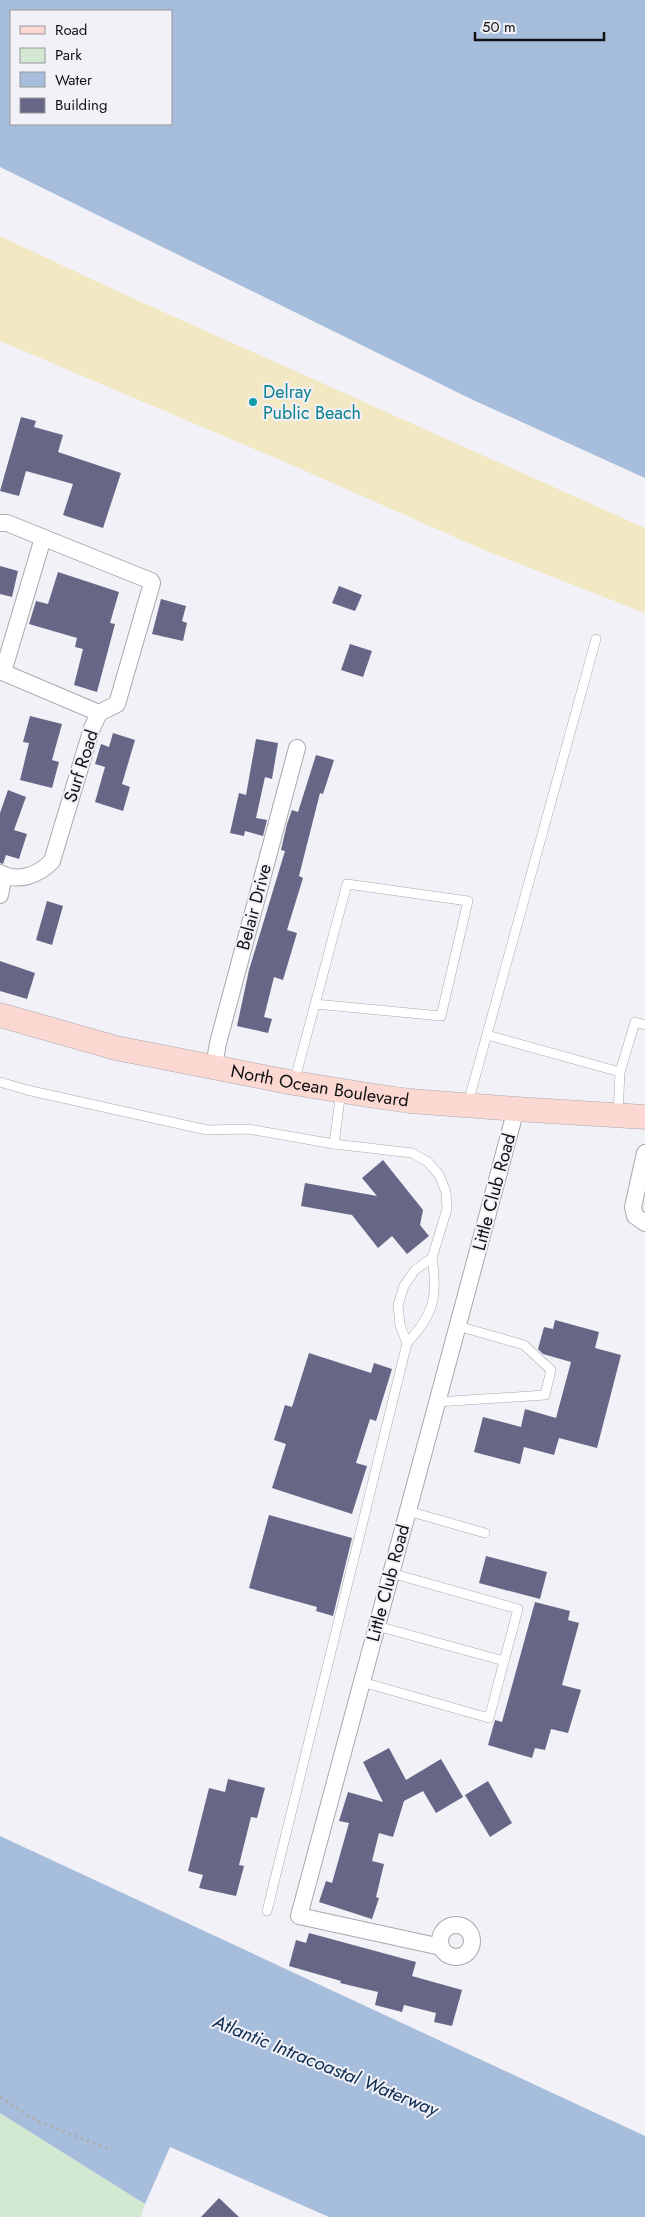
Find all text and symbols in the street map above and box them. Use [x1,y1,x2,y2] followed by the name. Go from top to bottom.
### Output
[10,10,172,125] legend
[475,10,604,42] scale bar
[482,16,516,38] text: 50 m
[55,19,87,41] text: Road
[55,44,82,66] text: Park
[55,69,93,91] text: Water
[55,94,107,116] text: Building
[263,379,361,426] place label: Delray Public Beach
[247,396,259,408] marker: Delray Public Beach
[57,726,105,806] street label: Surf Road
[230,861,278,953] street label: Belair Drive
[229,1058,411,1114] street label: North Ocean Boulevard
[466,1130,522,1254] street label: Little Club Road
[360,1521,416,1645] street label: Little Club Road
[208,2007,444,2124] water label: Atlantic Intracoastal Waterway

